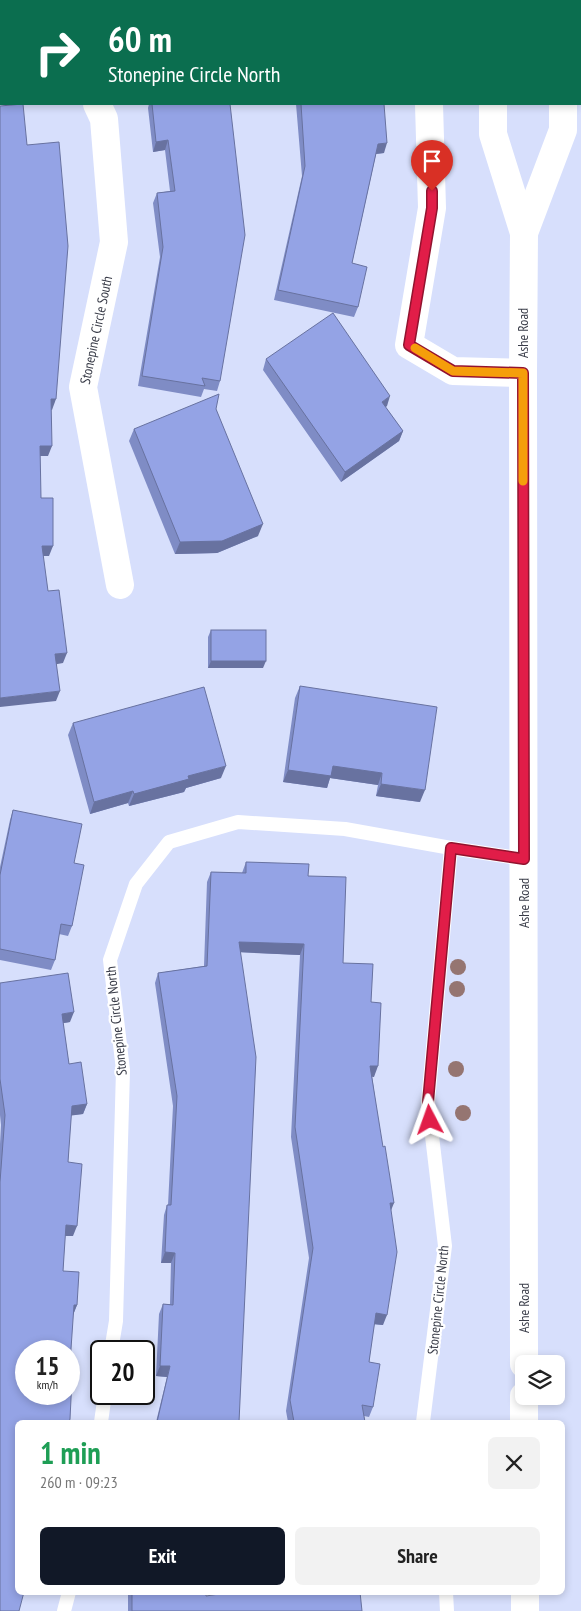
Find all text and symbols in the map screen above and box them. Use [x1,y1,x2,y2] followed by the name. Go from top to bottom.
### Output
[108,16,172,62] text: 60 m
[25,20,90,85] icon: right
[108,60,281,88] text: Stonepine Circle North
[411,140,453,191] pin
[418,147,446,175] icon: arrive
[76,274,116,386] street label: Stonepine Circle South
[514,308,532,358] street label: Ashe Road
[515,878,533,928] street label: Ashe Road
[101,965,131,1077] street label: Stonepine Circle North
[403,1093,455,1145] position arrow
[423,1244,453,1356] street label: Stonepine Circle North
[515,1283,533,1333] street label: Ashe Road
[90,1340,155,1405] speed limit sign: 20
[36,1350,59,1382] text: 15
[515,1355,565,1405] map controls
[515,1355,565,1405] button: layers
[37,1377,58,1392] text: km/h
[40,1433,101,1472] text: 1 min
[488,1437,540,1489] button: close
[40,1472,118,1492] text: 260 m · 09:23
[40,1527,285,1585] button: Exit
[295,1527,540,1585] button: Share

